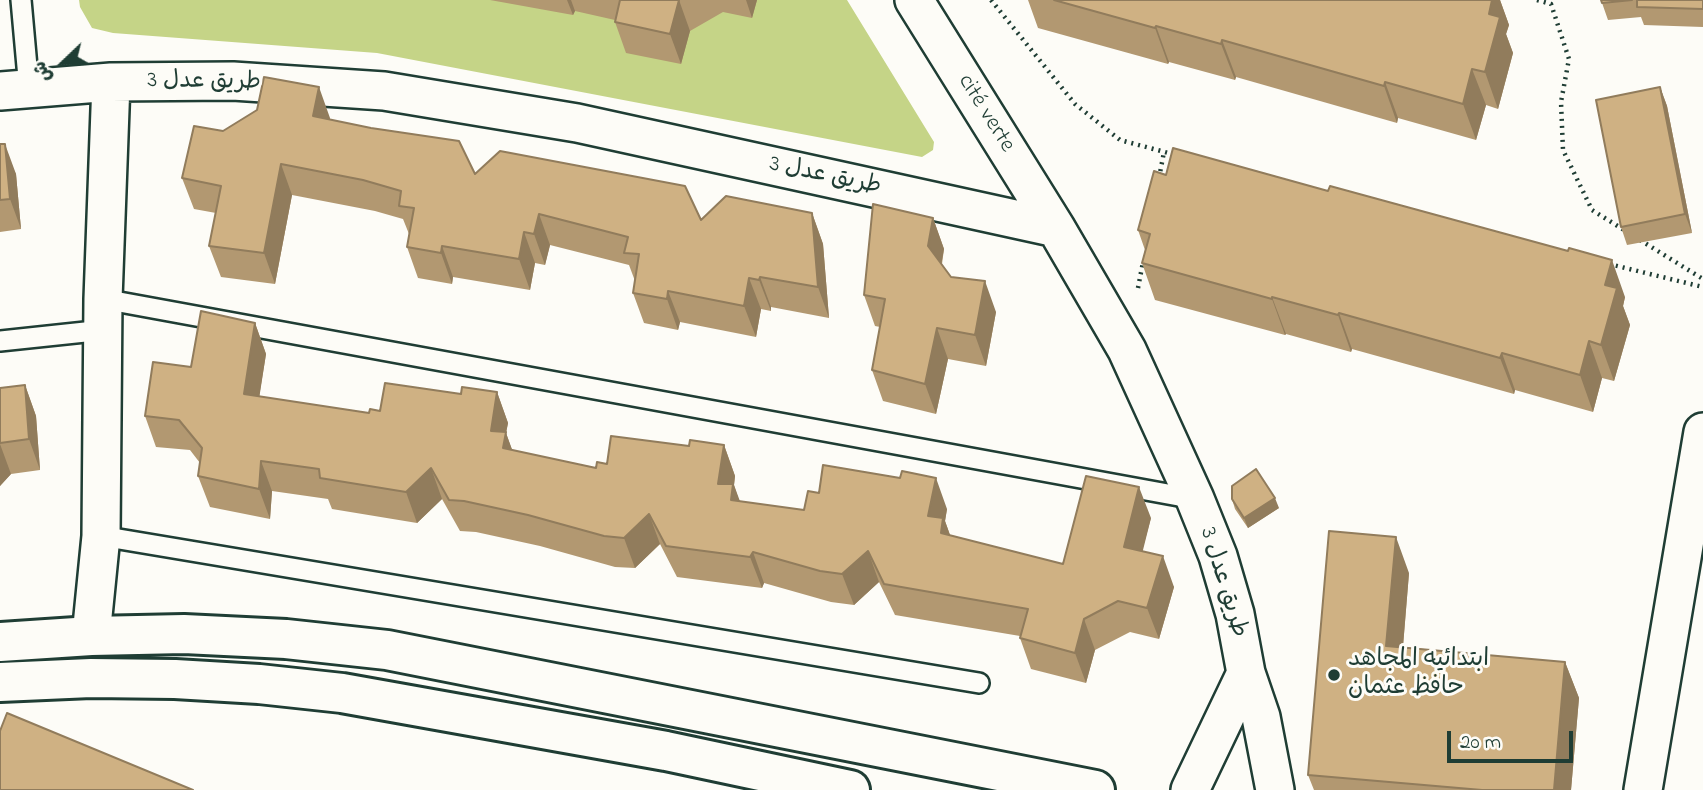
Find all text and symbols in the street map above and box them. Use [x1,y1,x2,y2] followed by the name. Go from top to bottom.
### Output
[28,28,98,98] north arrow
[27,57,60,86] text: ش
[147,68,261,98] street label: طريق عدل 3
[950,70,1020,158] street label: cité verte
[766,151,884,203] street label: طريق عدل 3
[1192,524,1252,642] street label: طريق عدل 3
[1348,647,1489,703] place label: ابتدائيه المجاهد حافظ عثمان
[1326,667,1342,683] marker: ابتدائيه المجاهد حافظ عثمان
[1451,716,1577,760] scale bar
[1460,728,1501,758] text: 20 m

